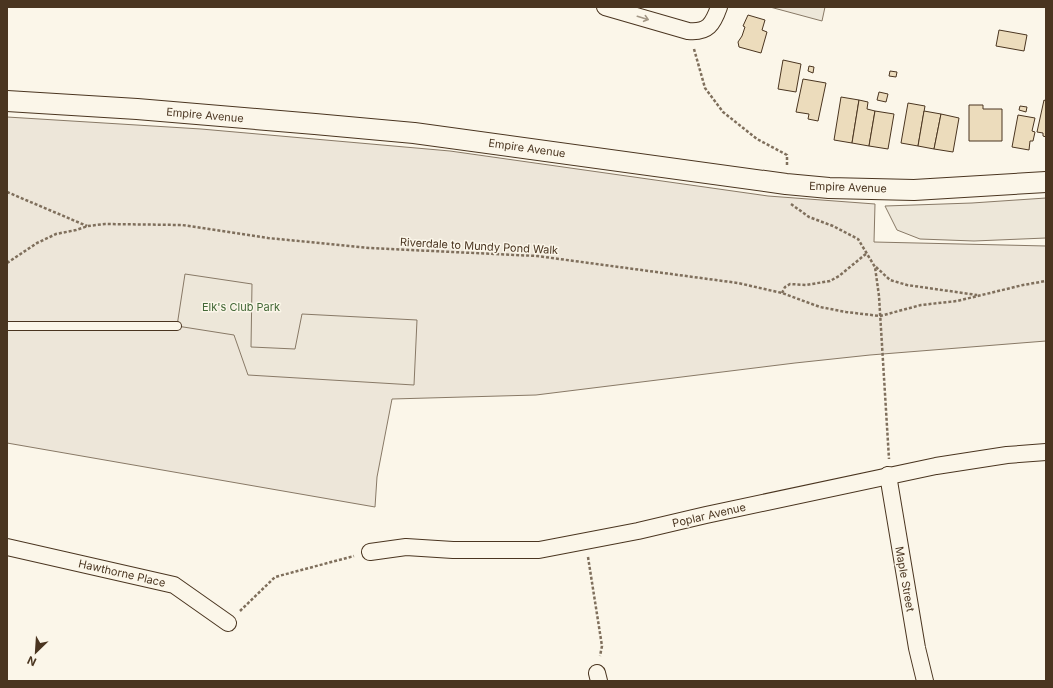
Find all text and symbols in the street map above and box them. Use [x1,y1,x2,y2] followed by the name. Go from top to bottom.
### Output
[636,15,649,22] one-way arrow
[166,105,244,125] street label: Empire Avenue
[488,136,566,160] street label: Empire Avenue
[809,179,887,195] street label: Empire Avenue
[400,235,558,257] street label: Riverdale to Mundy Pond Walk
[202,300,280,314] park label: Elk's Club Park
[671,500,747,530] street label: Poplar Avenue
[892,545,918,613] street label: Maple Street
[77,556,167,590] street label: Hawthorne Place
[16,632,56,672] north arrow
[25,653,39,669] text: N

